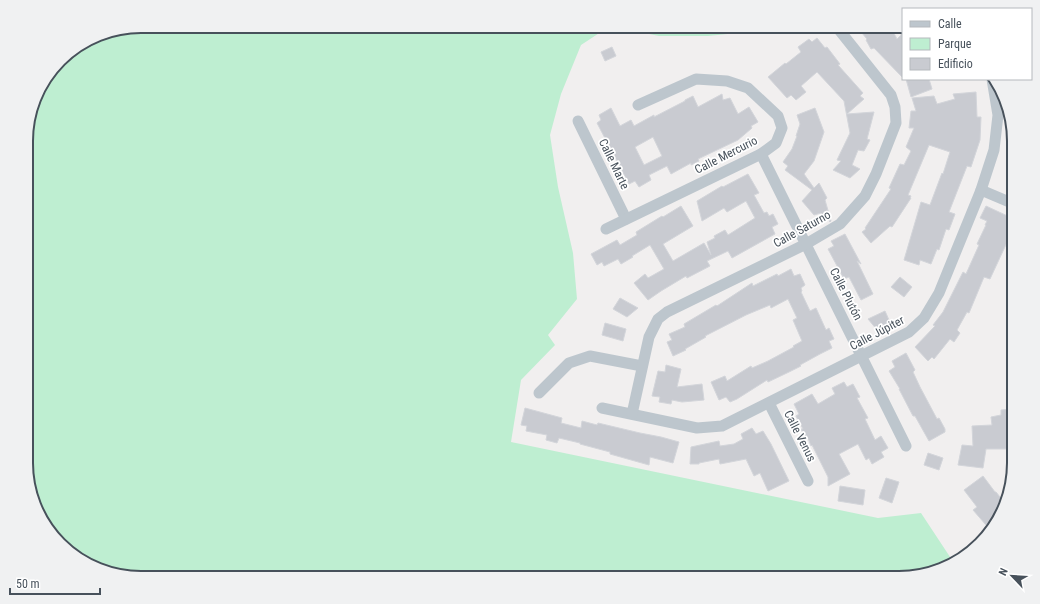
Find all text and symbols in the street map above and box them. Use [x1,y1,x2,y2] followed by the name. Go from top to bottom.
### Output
[902,8,1032,80] legend
[938,17,962,31] text: Calle
[938,37,972,51] text: Parque
[938,57,973,71] text: Edificio
[692,133,760,177] street label: Calle Mercurio
[596,136,632,192] street label: Calle Marte
[771,208,833,250] street label: Calle Saturno
[827,265,865,323] street label: Calle Plutón
[847,313,907,353] street label: Calle Júpiter
[781,408,819,464] street label: Calle Venus
[992,556,1032,596] north arrow
[996,566,1011,578] text: N
[10,570,100,596] scale bar
[16,577,40,591] text: 50 m

